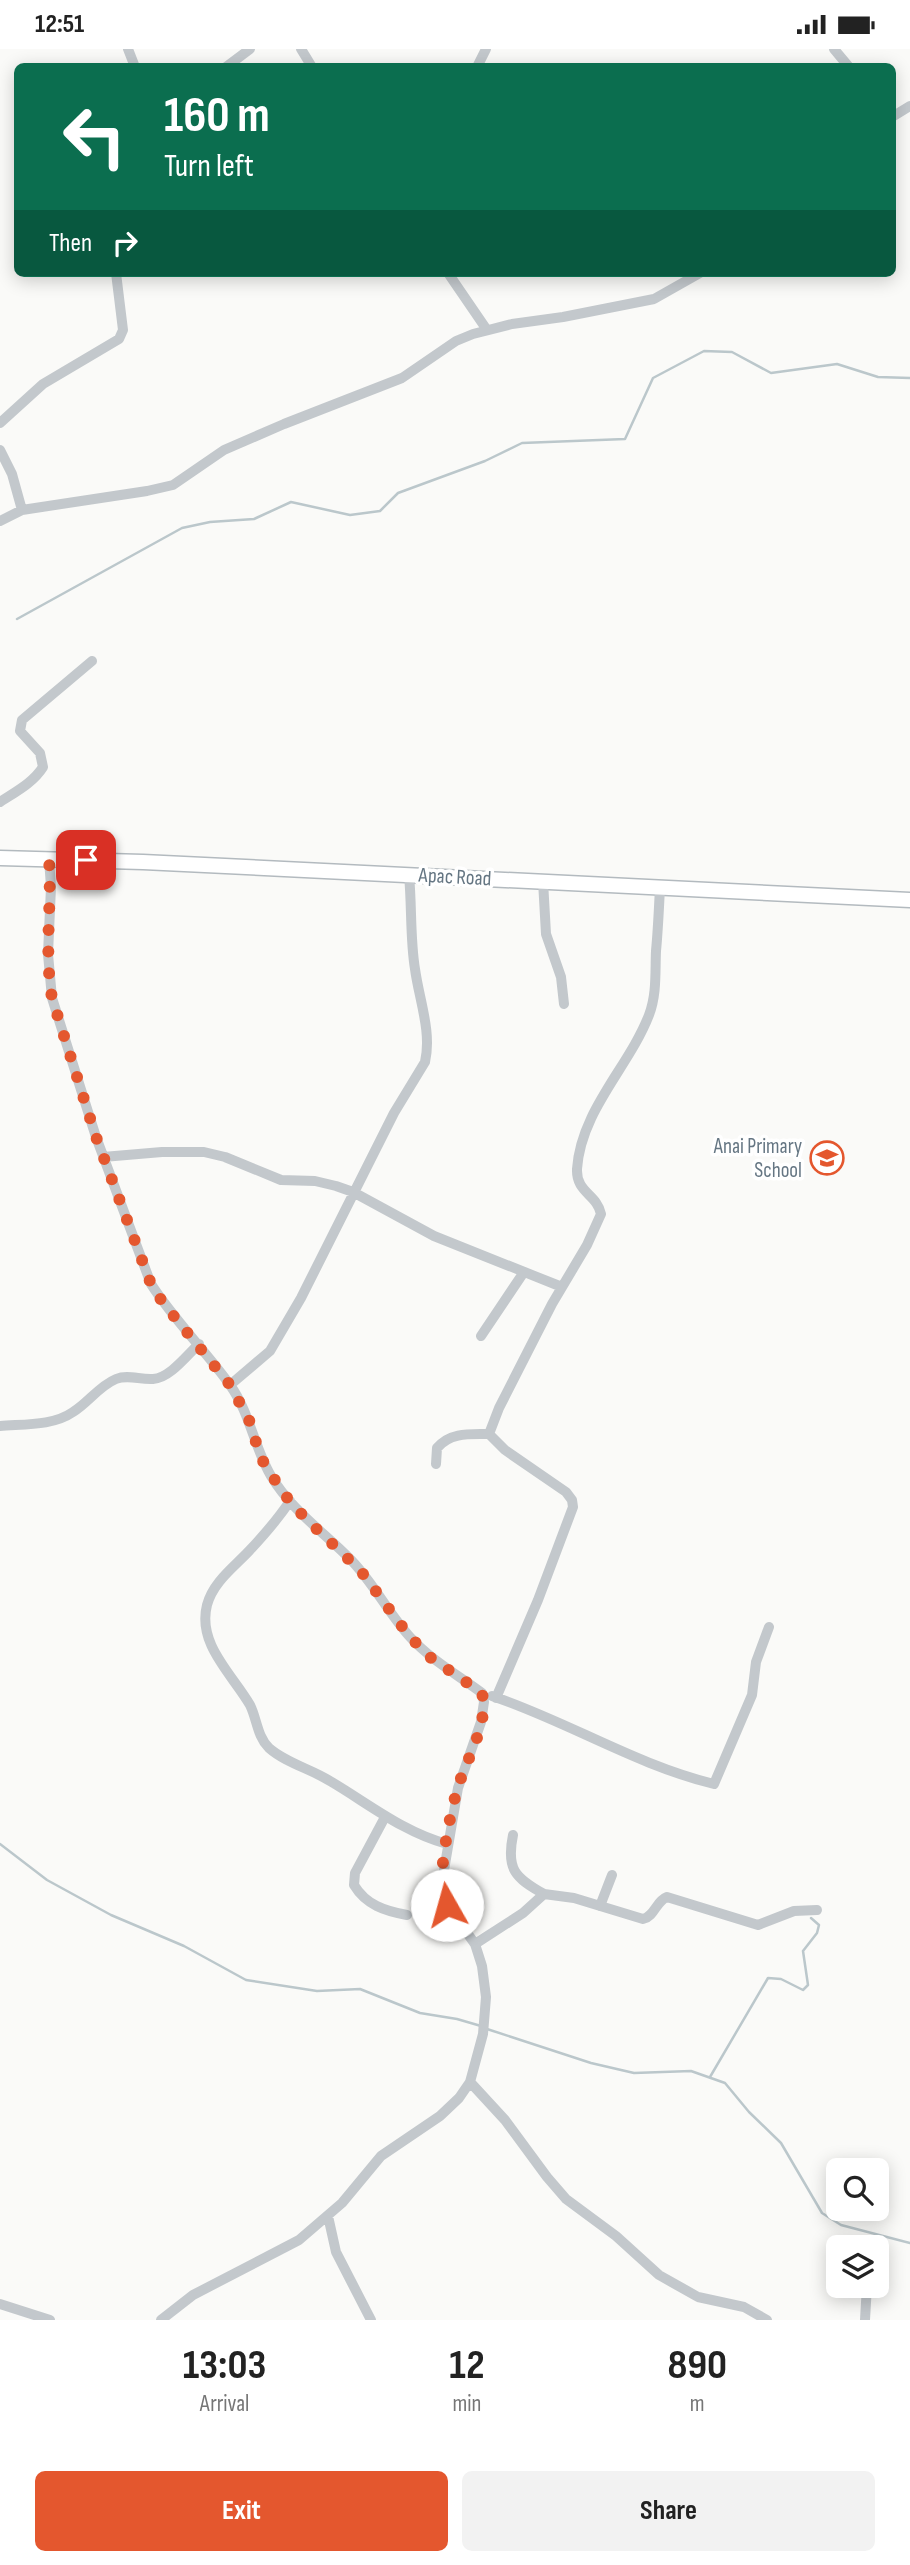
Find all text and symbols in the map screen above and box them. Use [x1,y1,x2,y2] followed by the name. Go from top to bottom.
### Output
[35,9,84,40] text: 12:51
[164,87,270,146] text: 160 m
[49,91,140,182] icon: left
[164,147,254,186] text: Turn left
[106,224,144,262] icon: right
[49,228,92,259] text: Then
[56,830,116,890] pin
[67,841,105,879] icon: arrive
[417,863,492,891] street label: Apac Road
[713,1134,802,1183] place label: Anai Primary School
[808,1139,846,1177] school or university icon: Anai Primary School
[410,1868,484,1942] position arrow
[826,2158,889,2298] map controls
[826,2158,889,2221] button: search
[826,2235,889,2298] button: layers
[183,2340,266,2391] text: 13:03
[449,2340,485,2391] text: 12
[667,2340,727,2391] text: 890
[200,2390,249,2418] text: Arrival
[452,2390,481,2418] text: min
[690,2390,705,2418] text: m
[35,2471,448,2551] button: Exit
[462,2471,875,2551] button: Share

